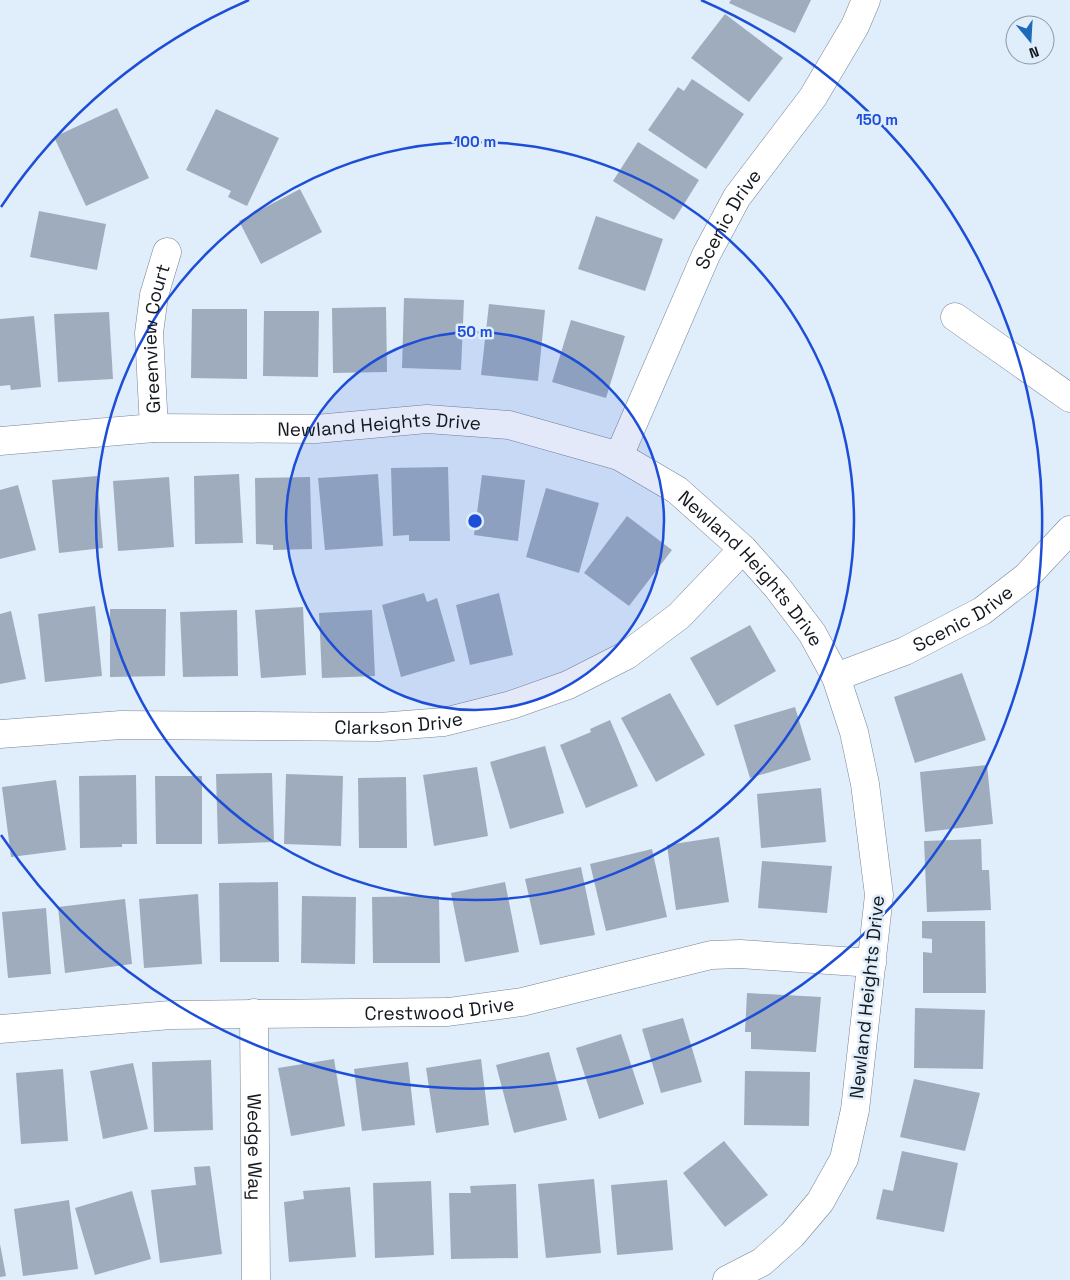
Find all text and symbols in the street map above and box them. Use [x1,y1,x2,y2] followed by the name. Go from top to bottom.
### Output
[1005,15,1055,65] north arrow
[1027,42,1041,62] text: N
[856,110,898,129] text: 150 m
[454,132,496,151] text: 100 m
[689,164,767,273] street label: Scenic Drive
[136,261,175,414] street label: Greenview Court
[457,322,493,341] text: 50 m
[277,406,482,442] street label: Newland Heights Drive
[673,485,829,651] street label: Newland Heights Drive
[466,512,484,530] centre of rings
[908,579,1018,657] street label: Scenic Drive
[334,705,465,740] street label: Clarkson Drive
[844,894,890,1100] street label: Newland Heights Drive
[364,991,516,1025] street label: Crestwood Drive
[242,1093,268,1201] street label: Wedge Way

